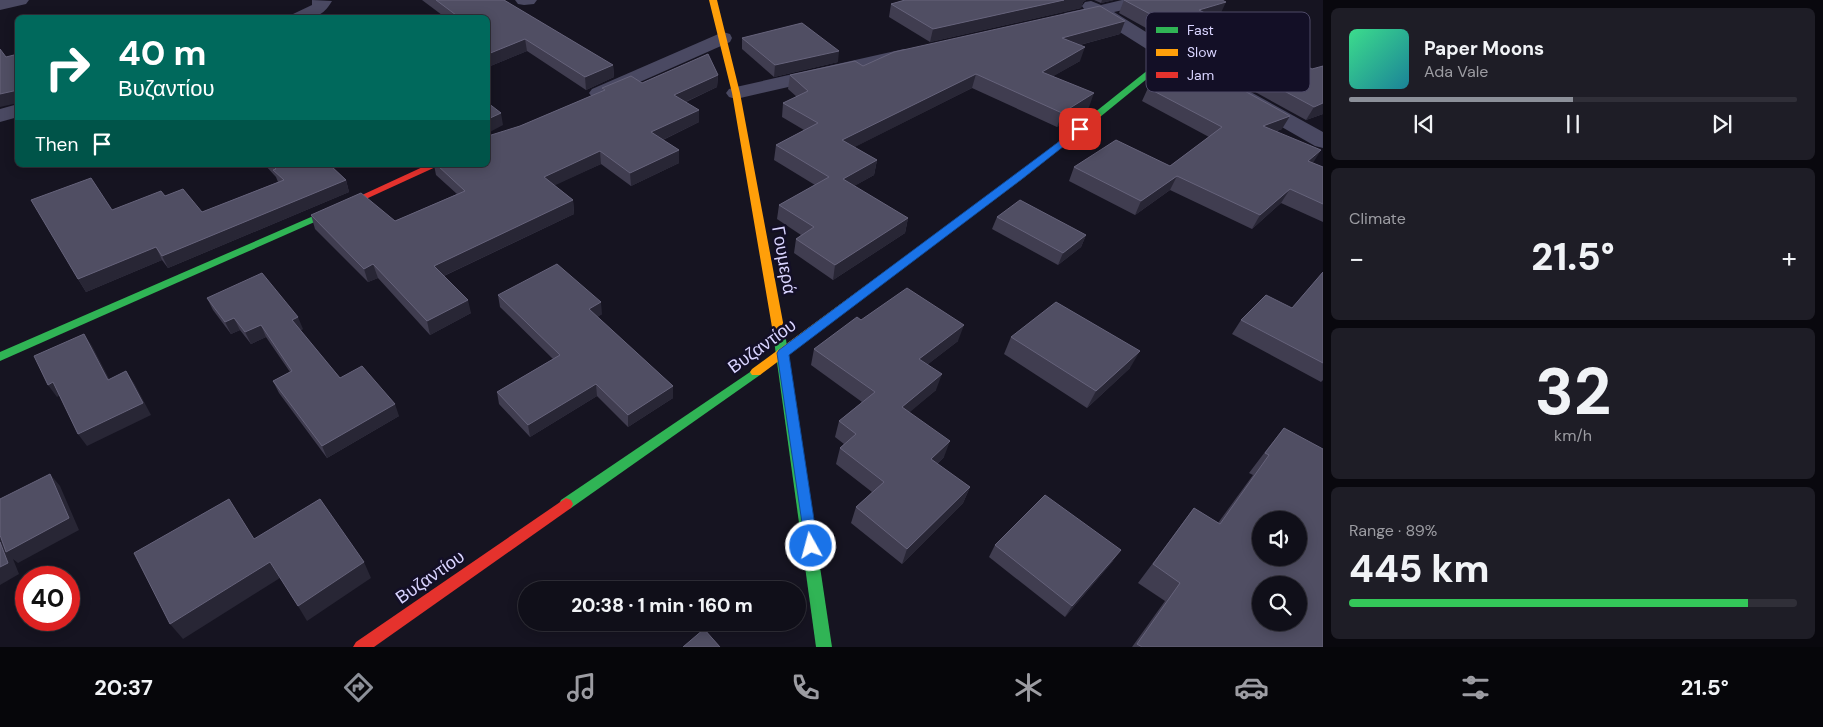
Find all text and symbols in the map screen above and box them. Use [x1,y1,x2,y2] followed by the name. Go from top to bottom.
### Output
[1146,12,1310,92] legend
[1187,21,1214,39] text: Fast
[118,30,207,76] text: 40 m
[35,35,100,100] icon: right
[1424,36,1544,61] text: Paper Moons
[1187,43,1217,61] text: Slow
[1424,61,1488,82] text: Ada Vale
[1187,66,1214,84] text: Jam
[118,74,215,103] text: Βυζαντίου
[1059,108,1101,150] pin
[1410,110,1438,138] icon: previous
[1559,110,1587,138] icon: pause
[1708,110,1736,138] icon: next
[1066,115,1094,143] icon: arrive
[88,130,116,158] icon: arrive
[35,132,78,157] text: Then
[1349,208,1406,229] text: Climate
[766,224,802,296] street label: Γουμερά
[1531,232,1615,282] text: 21.5°
[1349,240,1364,277] text: −
[1782,240,1797,277] text: +
[723,313,801,379] street label: Βυζαντίου
[1535,350,1611,434] text: 32
[1554,425,1592,446] text: km/h
[1252,511,1307,631] map controls
[1252,511,1307,566] button: sound
[784,519,836,571] position arrow
[1349,520,1437,541] text: Range · 89%
[1349,544,1490,594] text: 445 km
[391,545,469,609] street label: Βυζαντίου
[15,566,80,631] speed limit sign: 40
[1252,576,1307,631] button: search
[571,593,753,618] text: 20:38 · 1 min · 160 m
[341,670,376,705] icon: directions
[564,670,599,705] icon: music
[788,670,823,705] icon: phone
[1011,670,1046,705] icon: climate
[1234,670,1269,705] icon: car
[1458,670,1493,705] icon: filters
[94,673,153,702] text: 20:37
[1681,673,1729,702] text: 21.5°

